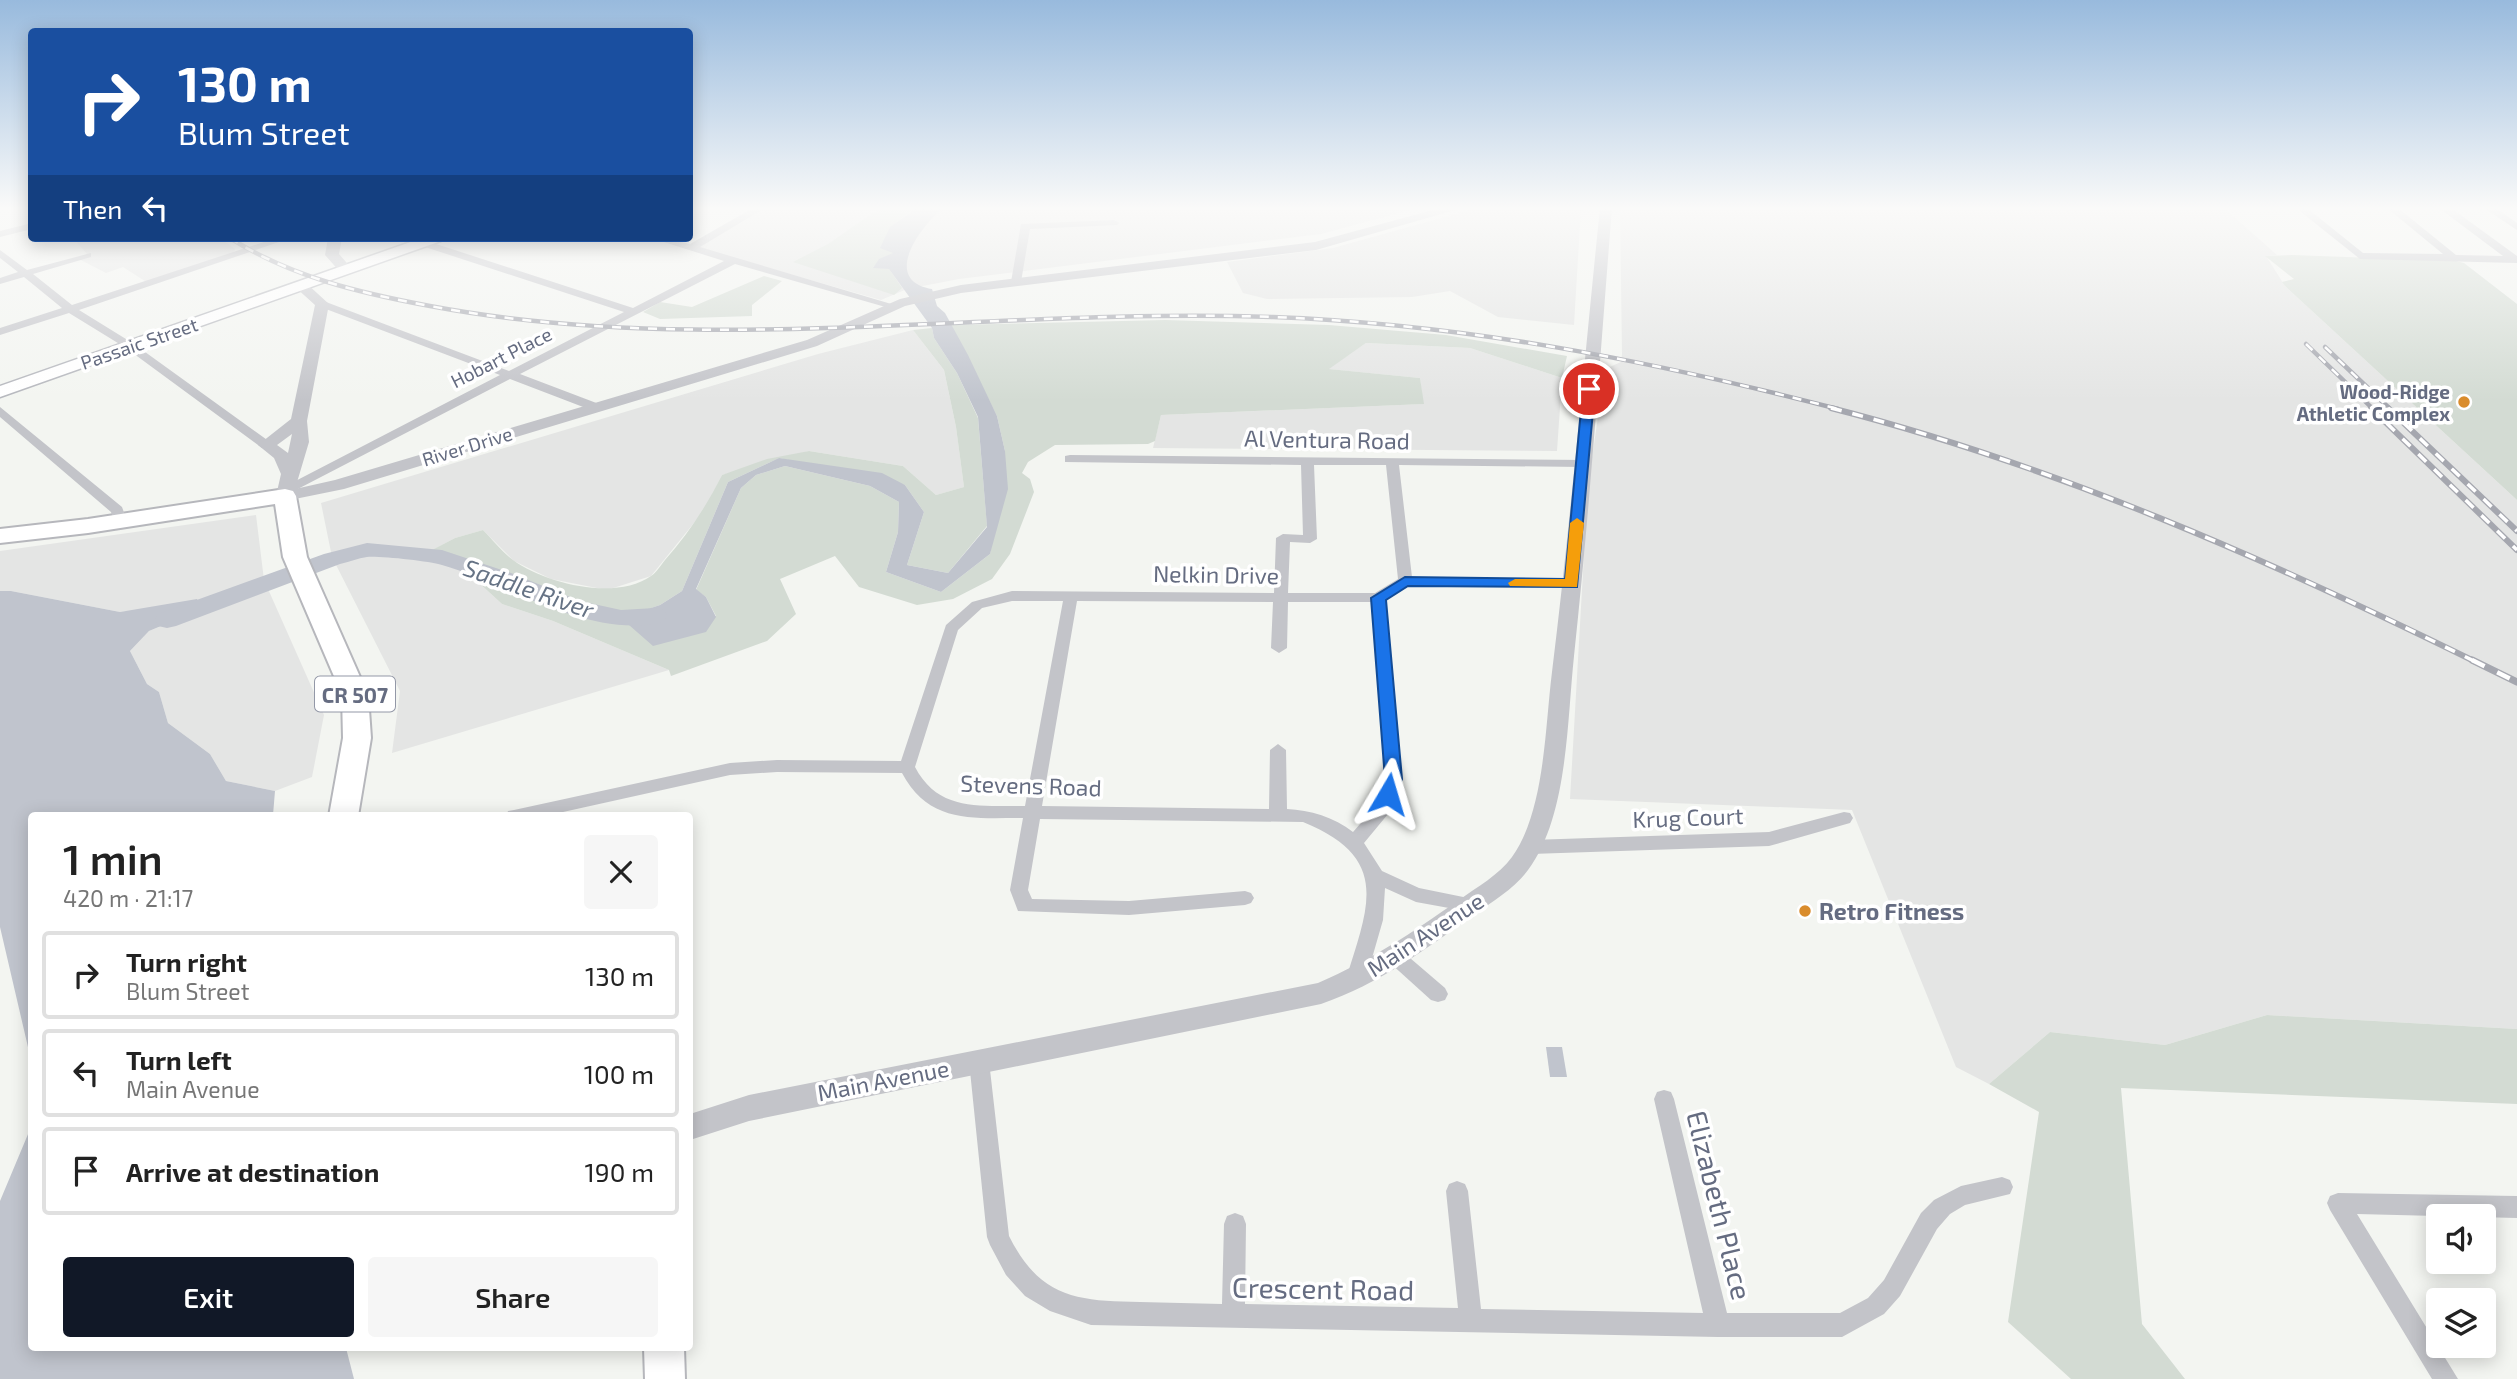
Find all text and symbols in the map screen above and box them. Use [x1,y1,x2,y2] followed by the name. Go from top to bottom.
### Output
[178,53,312,112] text: 130 m
[63,56,154,147] icon: right
[178,113,350,151] text: Blum Street
[136,189,174,227] icon: left
[63,193,122,224] text: Then
[77,312,201,374] street label: Passaic Street
[447,322,555,392] street label: Hobart Place
[1559,359,1619,419] pin
[1570,370,1608,408] icon: arrive
[2297,380,2450,425] place label: Wood-Ridge Athletic Complex
[2456,394,2472,410] marker: Wood-Ridge Athletic Complex
[419,421,515,471] street label: River Drive
[1244,424,1410,454] street label: Al Ventura Road
[460,552,598,624] water label: Saddle River
[1153,559,1279,589] street label: Nelkin Drive
[315,676,395,712] road number: CR 507
[1351,757,1425,831] position arrow
[960,769,1102,801] street label: Stevens Road
[1632,801,1744,833] street label: Krug Court
[63,833,163,883] text: 1 min
[584,835,658,909] button: close
[63,884,193,912] text: 420 m · 21:17
[1361,886,1489,982] street label: Main Avenue
[1819,897,1964,925] place label: Retro Fitness
[1797,903,1813,919] marker: Retro Fitness
[126,946,247,977] text: Turn right
[67,956,105,994] icon: right
[585,960,654,991] text: 130 m
[126,977,249,1005] text: Blum Street
[126,1044,232,1075] text: Turn left
[67,1054,105,1092] icon: left
[815,1054,951,1106] street label: Main Avenue
[584,1058,654,1089] text: 100 m
[126,1075,260,1103] text: Main Avenue
[1680,1107,1760,1303] street label: Elizabeth Place
[67,1152,105,1190] icon: arrive
[126,1156,379,1187] text: Arrive at destination
[585,1156,654,1187] text: 190 m
[2426,1204,2496,1358] map controls
[2426,1204,2496,1274] button: sound
[63,1257,354,1337] button: Exit
[368,1257,658,1337] button: Share
[1232,1269,1414,1307] street label: Crescent Road
[2426,1288,2496,1358] button: layers

